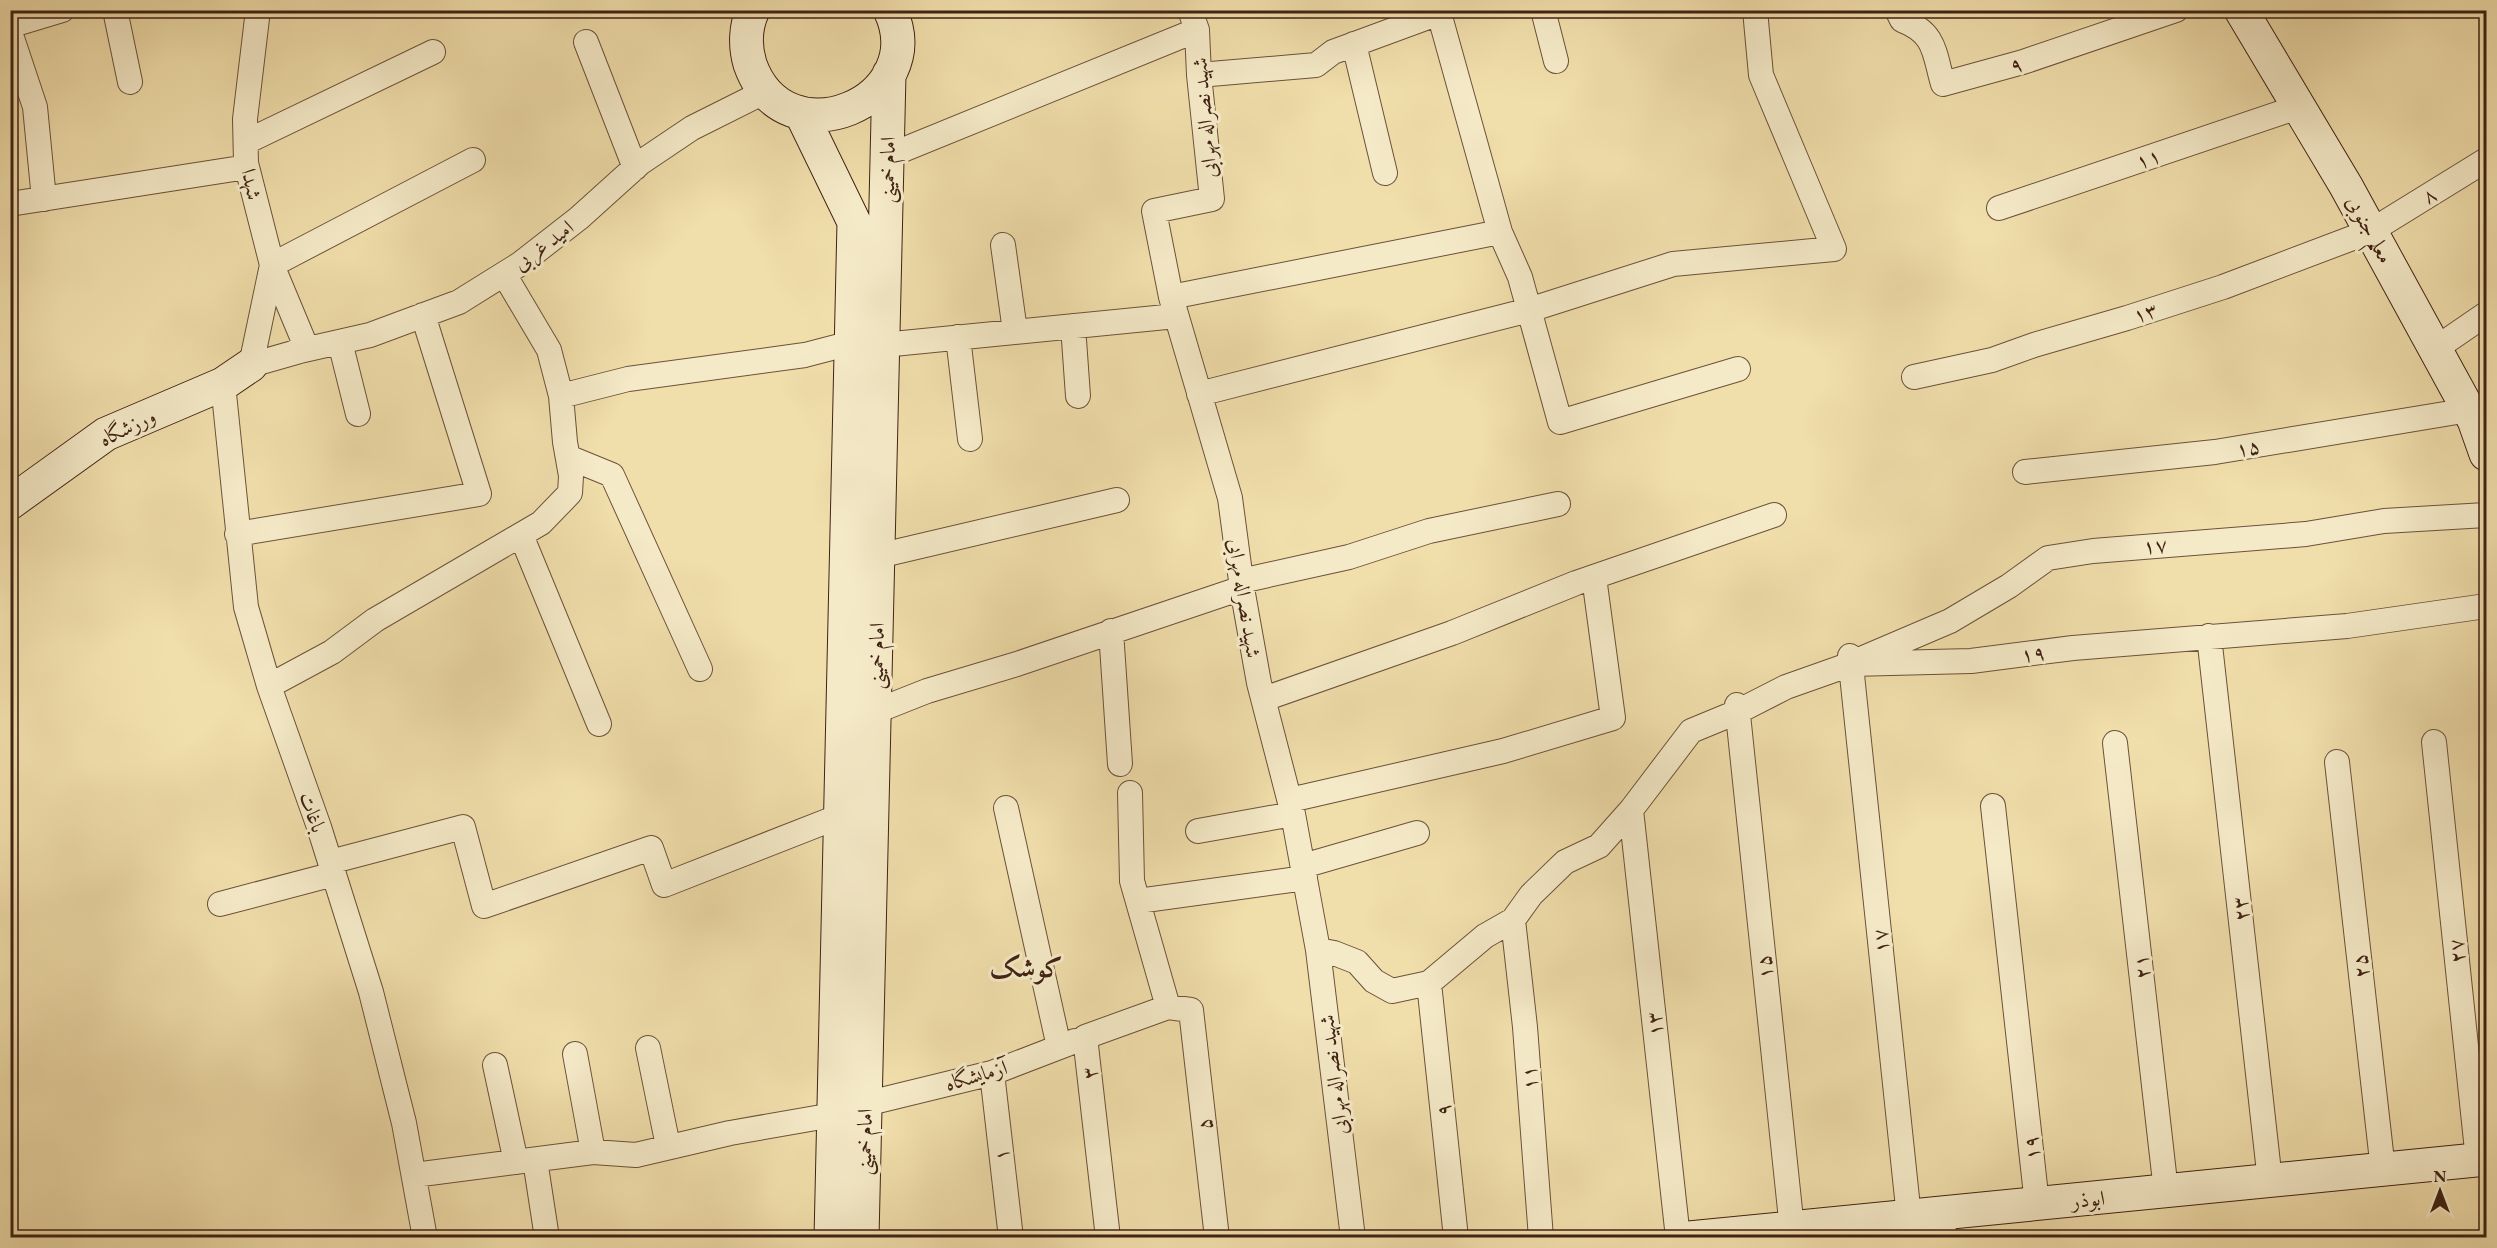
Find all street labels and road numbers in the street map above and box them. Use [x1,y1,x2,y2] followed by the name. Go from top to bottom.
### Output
[2006,49,2026,79] street label: ۹
[1185,56,1225,179] street label: شهید نصراله مهرابی
[873,136,906,204] street label: امام خمینی
[2132,141,2164,175] street label: ۱۱
[234,166,269,203] street label: شهدا
[2417,180,2441,210] street label: ۸
[2333,190,2400,272] street label: معلم جنوبی
[507,213,580,278] street label: امید غربی
[2129,295,2161,329] street label: ۱۳
[94,402,160,452] street label: ورزشگاه
[2234,432,2262,462] street label: ۱۵
[2142,530,2168,560] street label: ۱۷
[1220,536,1268,660] street label: شهید نصراله مهرابی
[862,622,895,690] street label: امام خمینی
[2019,638,2047,668] street label: ۱۹
[293,788,333,836] street label: باغات
[2225,895,2255,923] street label: ۲۳
[1865,927,1895,955] street label: ۱۷
[2441,937,2471,965] street label: ۲۷
[2345,952,2375,980] street label: ۲۵
[1749,953,1779,981] street label: ۱۵
[2126,953,2156,981] street label: ۲۱
[1639,1010,1669,1038] street label: ۱۳
[1312,1013,1356,1137] street label: شهید نصراله مهرابی
[942,1053,1013,1097] street label: آزمایشگاه
[1075,1065,1103,1081] street label: ۳
[1515,1065,1543,1091] street label: ۱۱
[1429,1102,1457,1118] street label: ۹
[850,1108,883,1176] street label: امام خمینی
[1190,1116,1218,1132] street label: ۵
[2016,1134,2046,1162] street label: ۱۹
[987,1147,1015,1163] street label: ۱
[2068,1184,2106,1214] street label: ابوذر

